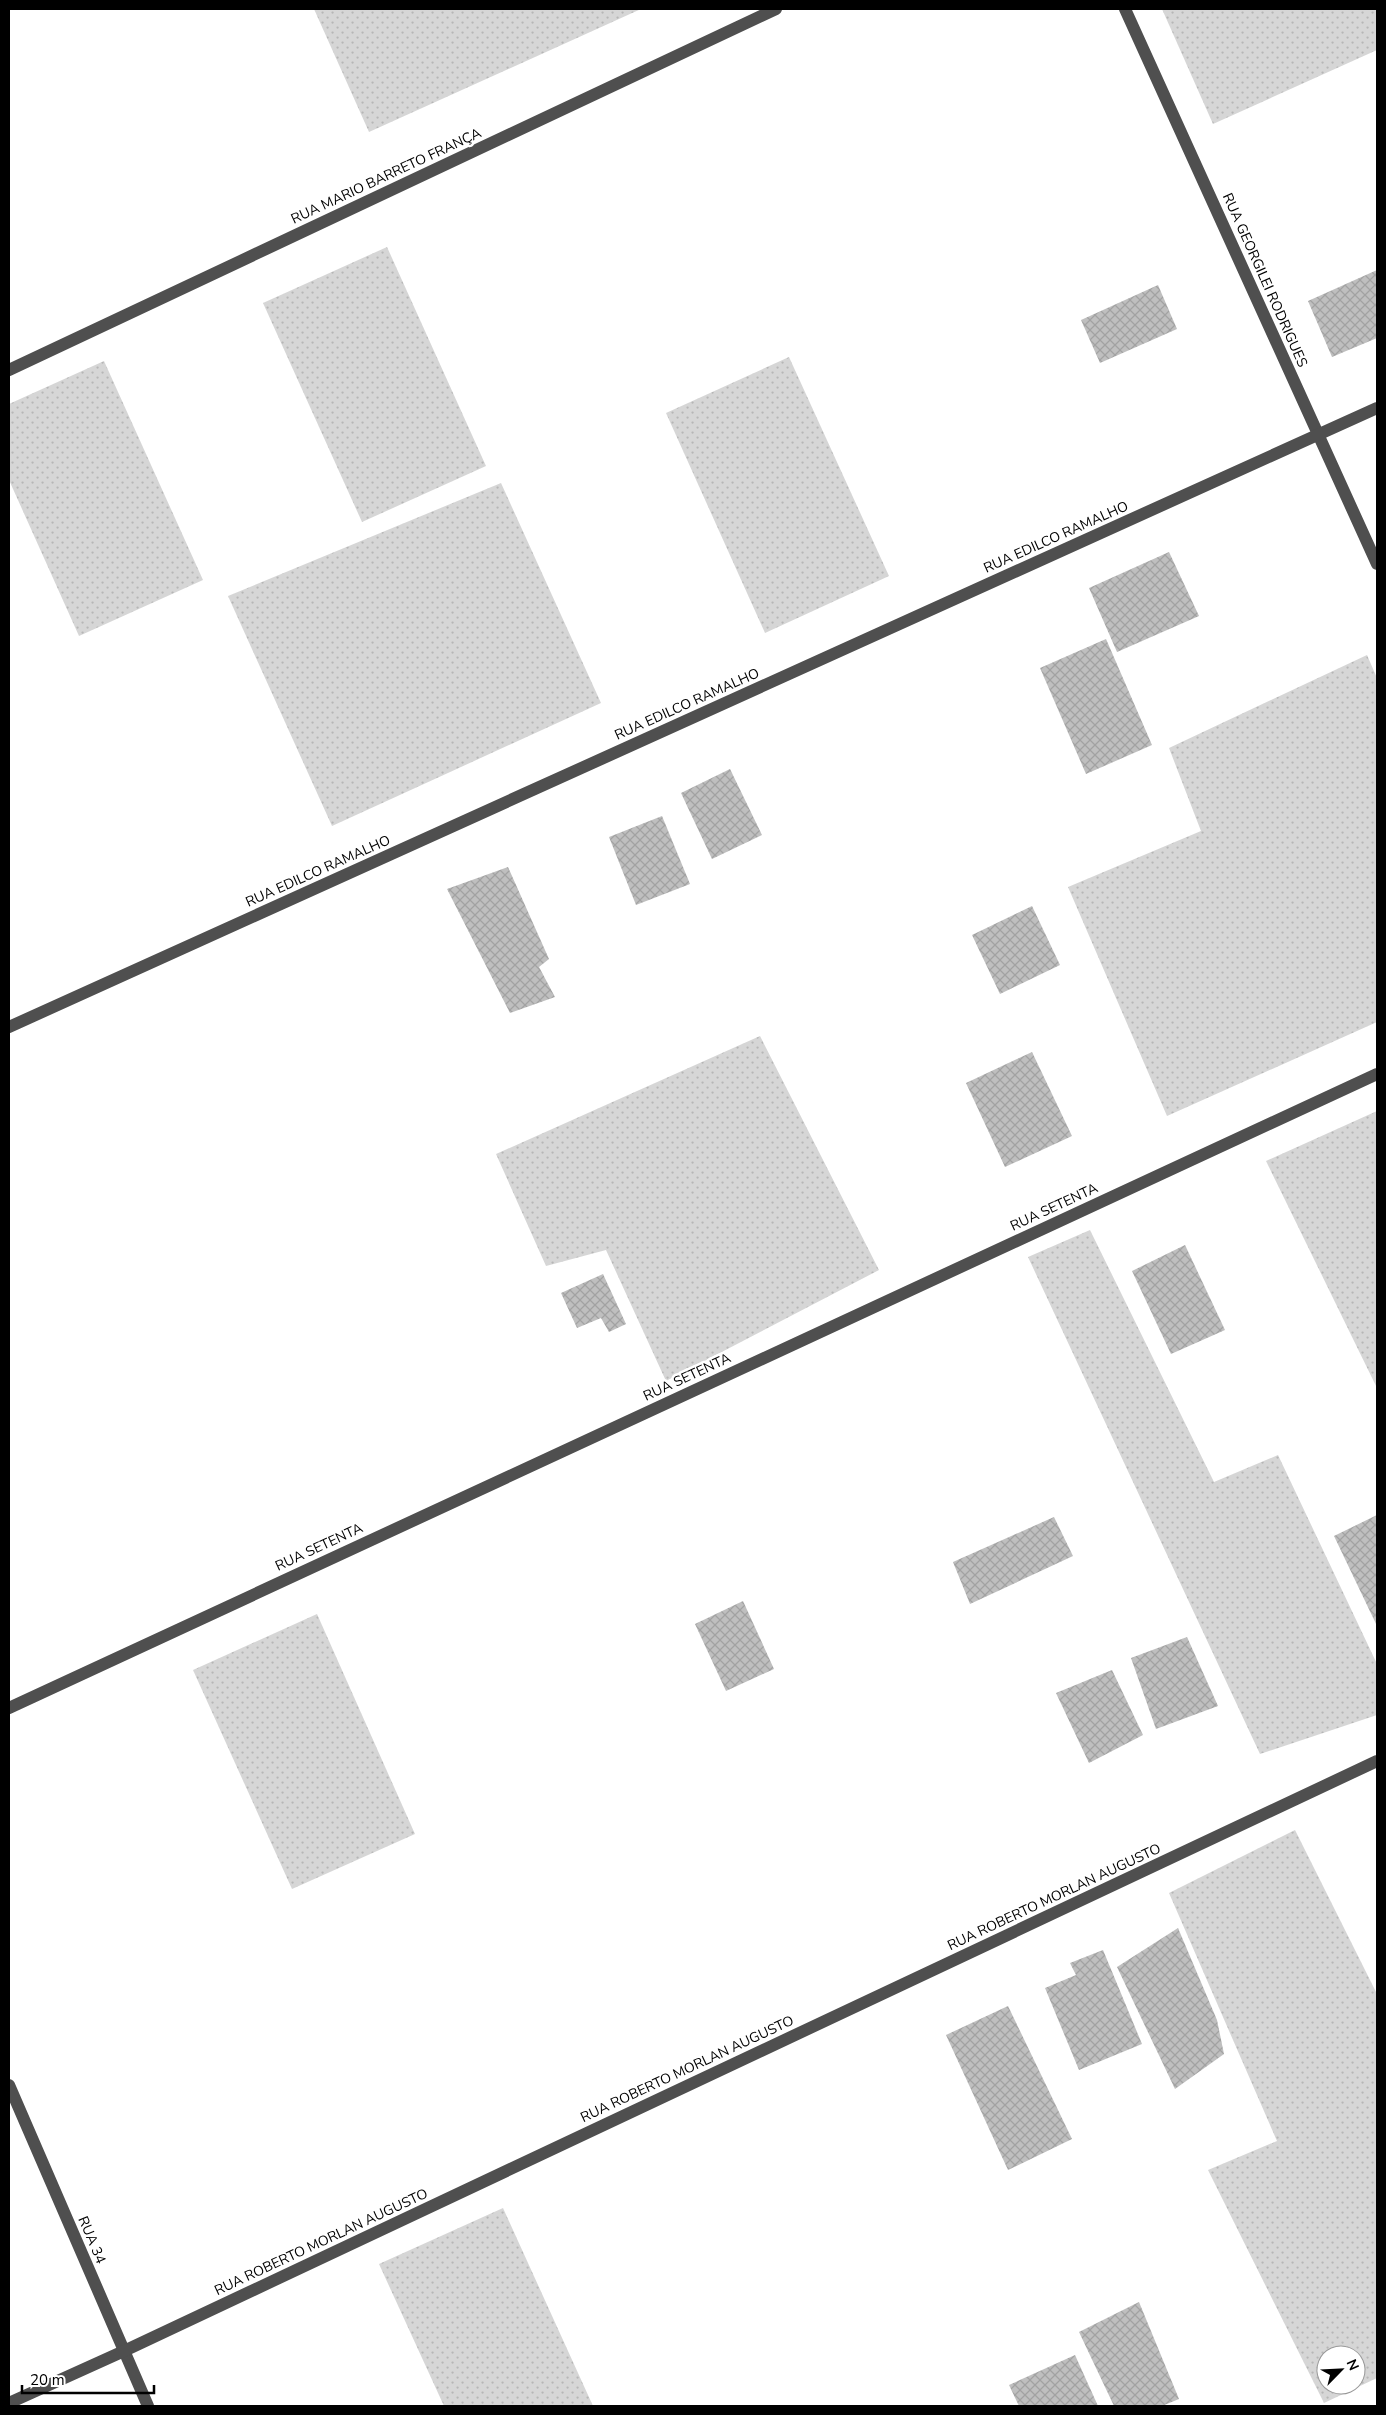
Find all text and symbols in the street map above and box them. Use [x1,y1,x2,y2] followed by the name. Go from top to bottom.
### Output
[288,123,484,229] street label: RUA MARIO BARRETO FRANÇA
[1218,190,1312,370] street label: RUA GEORGILEI RODRIGUES
[981,496,1131,578] street label: RUA EDILCO RAMALHO
[612,663,762,745] street label: RUA EDILCO RAMALHO
[243,830,393,912] street label: RUA EDILCO RAMALHO
[1007,1178,1101,1236] street label: RUA SETENTA
[640,1348,734,1406] street label: RUA SETENTA
[272,1518,366,1576] street label: RUA SETENTA
[944,1839,1164,1955] street label: RUA ROBERTO MORLAN AUGUSTO
[577,2011,797,2127] street label: RUA ROBERTO MORLAN AUGUSTO
[211,2184,431,2300] street label: RUA ROBERTO MORLAN AUGUSTO
[73,2213,111,2267] street label: RUA 34
[1316,2345,1366,2395] north arrow
[1342,2356,1363,2374] text: N
[22,2362,155,2394] scale bar
[30,2370,65,2390] text: 20 m

